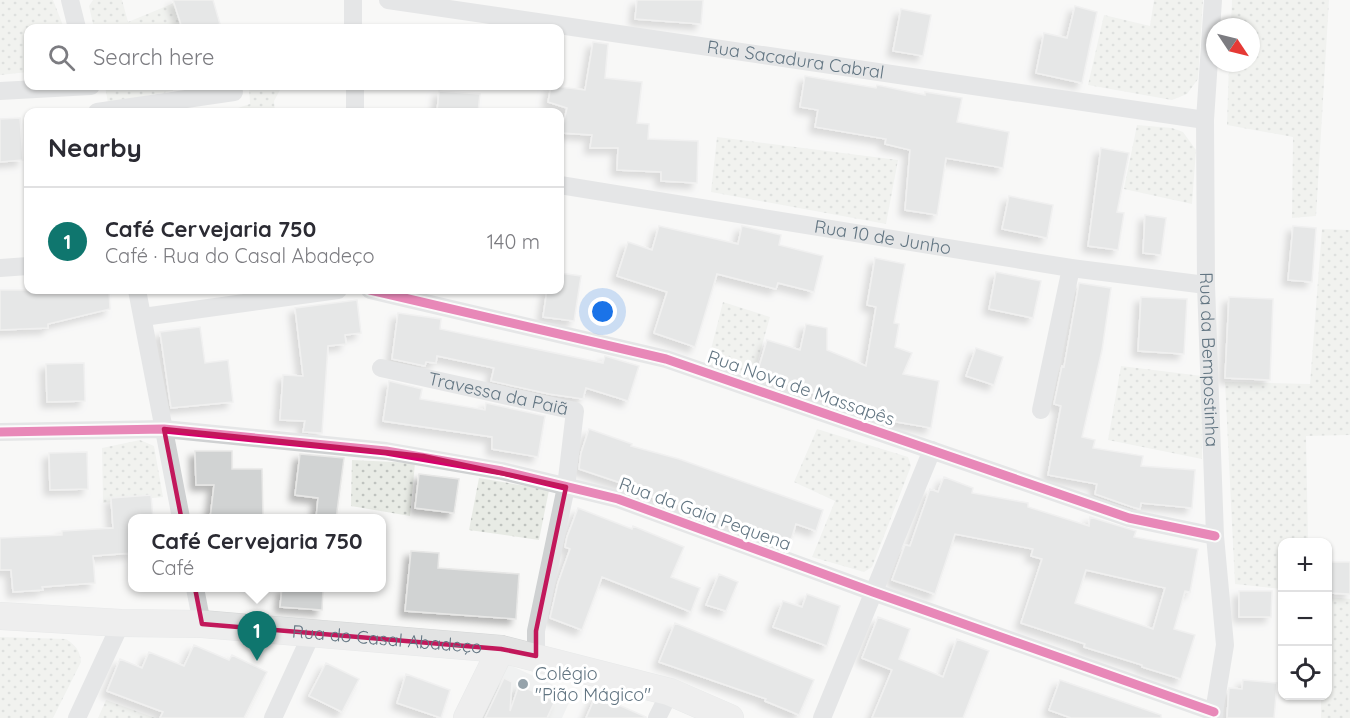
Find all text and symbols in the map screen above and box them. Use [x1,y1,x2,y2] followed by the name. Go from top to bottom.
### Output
[1206,18,1260,72] north arrow
[24,24,564,90] search box
[706,35,886,84] street label: Rua Sacadura Cabral
[45,41,78,74] icon: search
[93,43,214,71] text: Search here
[48,131,142,164] text: Nearby
[813,214,953,259] street label: Rua 10 de Junho
[105,215,316,243] text: Café Cervejaria 750
[64,229,71,254] text: 1
[487,229,540,254] text: 140 m
[105,243,375,268] text: Café · Rua do Casal Abadeço
[1195,272,1224,447] street label: Rua da Bempostinha
[588,297,617,326] your location
[705,345,898,430] street label: Rua Nova de Massapês
[426,367,570,420] street label: Travessa da Paiã
[616,472,794,555] street label: Rua da Gaia Pequena
[128,514,386,592] popup
[151,527,363,555] text: Café Cervejaria 750
[1278,538,1332,700] map controls
[1278,538,1332,592] button: +
[151,555,194,580] text: Café
[1278,592,1332,646] button: −
[238,612,276,661] pin: 1
[291,620,483,658] street label: Rua do Casal Abadeço
[1278,646,1332,700] button: locate
[535,662,651,706] place label: Colégio "Pião Mágico"
[516,677,530,691] marker: Colégio "Pião Mágico"

